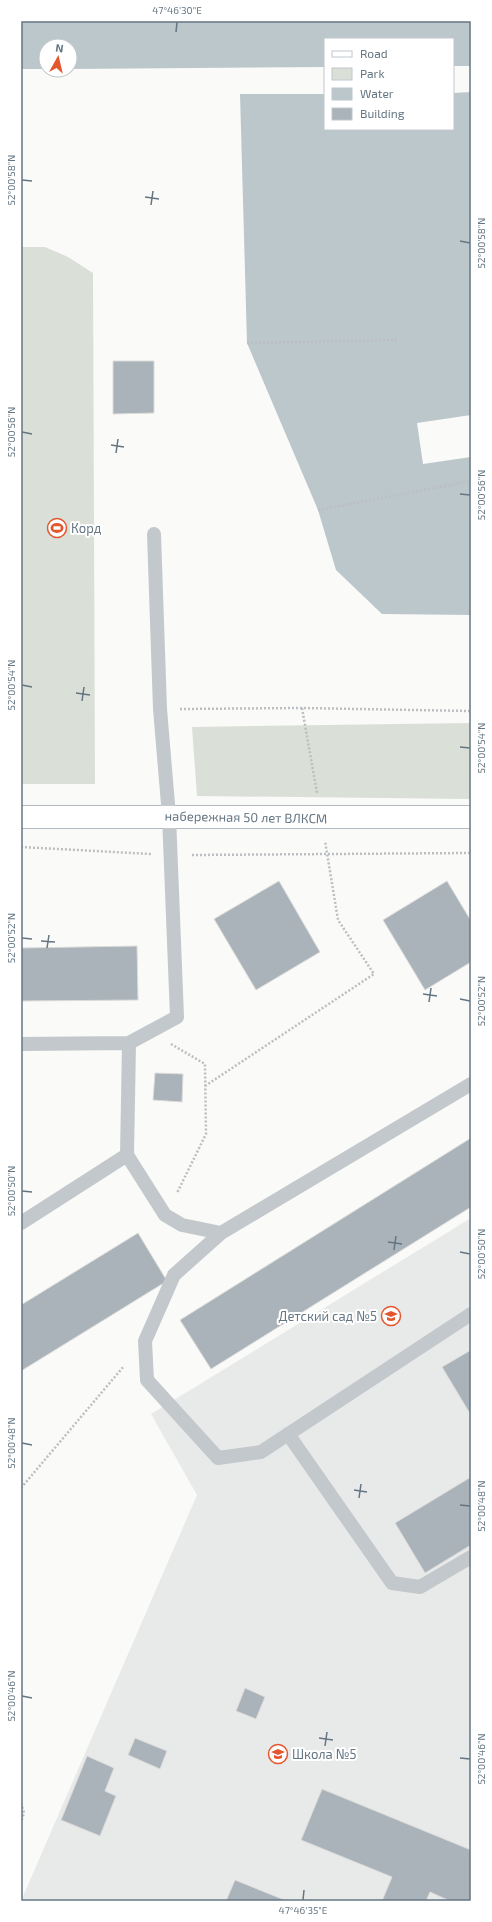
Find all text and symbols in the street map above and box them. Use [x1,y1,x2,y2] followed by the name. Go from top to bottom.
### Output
[152,4,202,16] text: 47°46'30"E
[38,38,78,78] north arrow
[324,38,454,130] legend
[55,41,64,55] text: N
[360,46,388,60] text: Road
[360,66,385,80] text: Park
[360,86,394,100] text: Water
[360,106,405,120] text: Building
[5,155,17,205] text: 52°00'58"N
[475,218,487,268] text: 52°00'58"N
[5,407,17,457] text: 52°00'56"N
[475,470,487,520] text: 52°00'56"N
[46,517,68,539] sports icon: Корд
[71,520,102,536] place label: Корд
[5,660,17,710] text: 52°00'54"N
[475,723,487,773] text: 52°00'54"N
[164,808,328,826] street label: набережная 50 лет ВЛКСМ
[5,913,17,963] text: 52°00'52"N
[475,976,487,1026] text: 52°00'52"N
[5,1166,17,1216] text: 52°00'50"N
[475,1229,487,1279] text: 52°00'50"N
[380,1305,402,1327] school or university icon: Детский сад №5
[278,1308,377,1324] place label: Детский сад №5
[5,1417,17,1469] text: 52°00'48"N
[475,1480,487,1532] text: 52°00'48"N
[5,1670,17,1722] text: 52°00'46"N
[475,1733,487,1785] text: 52°00'46"N
[267,1743,289,1765] school or university icon: Школа №5
[292,1746,357,1762] place label: Школа №5
[279,1904,328,1916] text: 47°46'35"E

